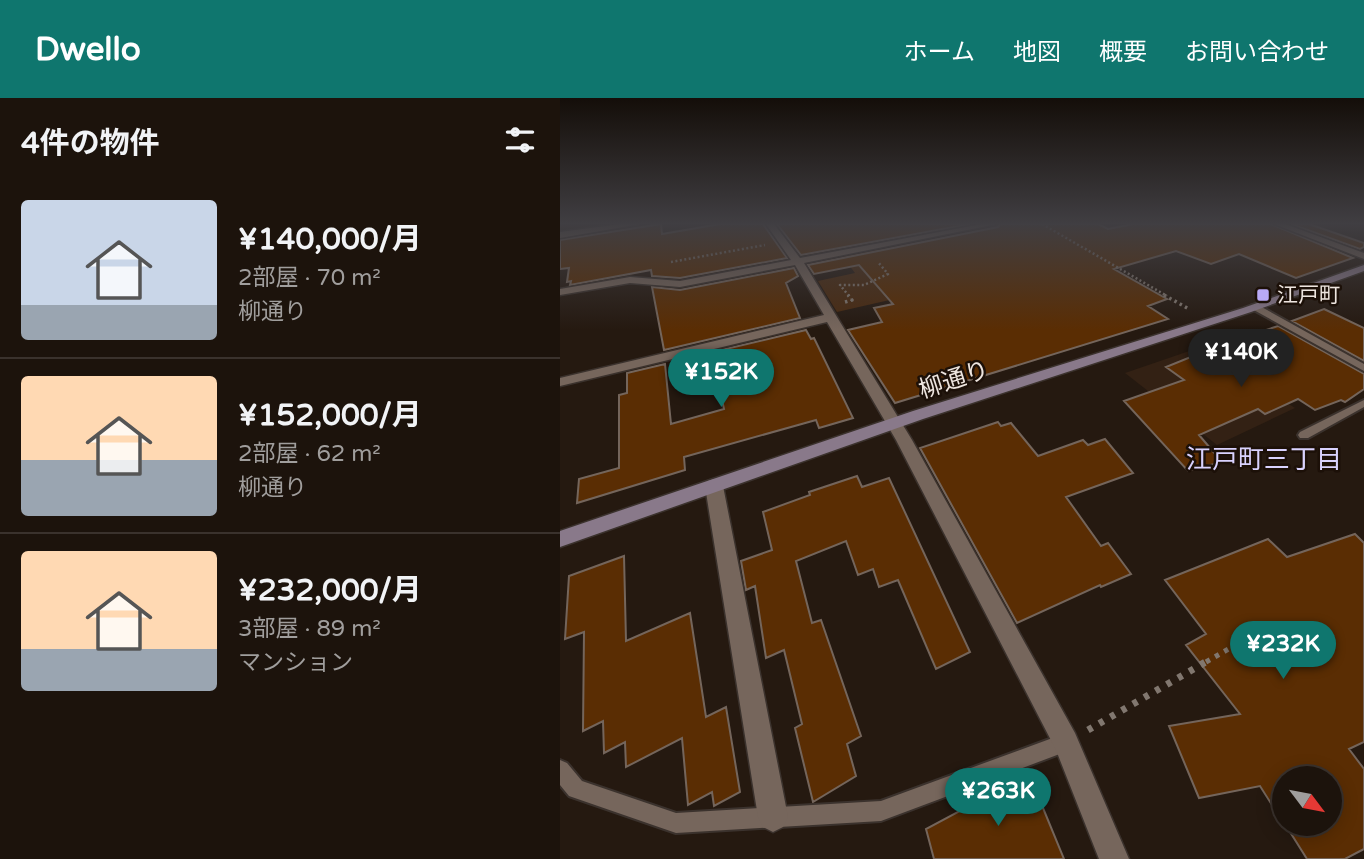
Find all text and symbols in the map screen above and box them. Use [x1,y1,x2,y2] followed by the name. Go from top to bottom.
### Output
[35,30,141,69] text: Dwello
[904,38,975,67] text: ホーム
[1013,38,1061,67] text: 地図
[1099,38,1147,67] text: 概要
[1185,38,1329,67] text: お問い合わせ
[501,121,539,159] icon: filters
[21,125,160,162] text: 4件の物件
[238,221,422,258] text: ¥140,000/月
[77,228,161,312] icon: home
[238,264,381,292] text: 2部屋 · 70 m²
[1277,283,1340,308] place label: 江戸町
[1255,287,1271,303] marker: 江戸町
[238,298,307,326] text: 柳通り
[1192,330,1290,389] pin: ¥140K
[1204,338,1278,366] text: ¥140K
[672,350,770,409] pin: ¥152K
[915,355,993,405] street label: 柳通り
[684,358,758,386] text: ¥152K
[238,397,422,434] text: ¥152,000/月
[77,404,161,488] icon: home
[238,440,381,468] text: 2部屋 · 62 m²
[1186,444,1342,475] district label: 江戸町三丁目
[238,474,307,502] text: 柳通り
[238,572,422,609] text: ¥232,000/月
[77,579,161,663] icon: home
[238,615,381,643] text: 3部屋 · 89 m²
[1234,622,1332,681] pin: ¥232K
[1246,630,1320,658] text: ¥232K
[238,649,353,677] text: マンション
[1272,766,1342,836] north arrow
[1272,766,1342,836] map controls
[949,768,1047,828] pin: ¥263K
[961,777,1035,805] text: ¥263K

